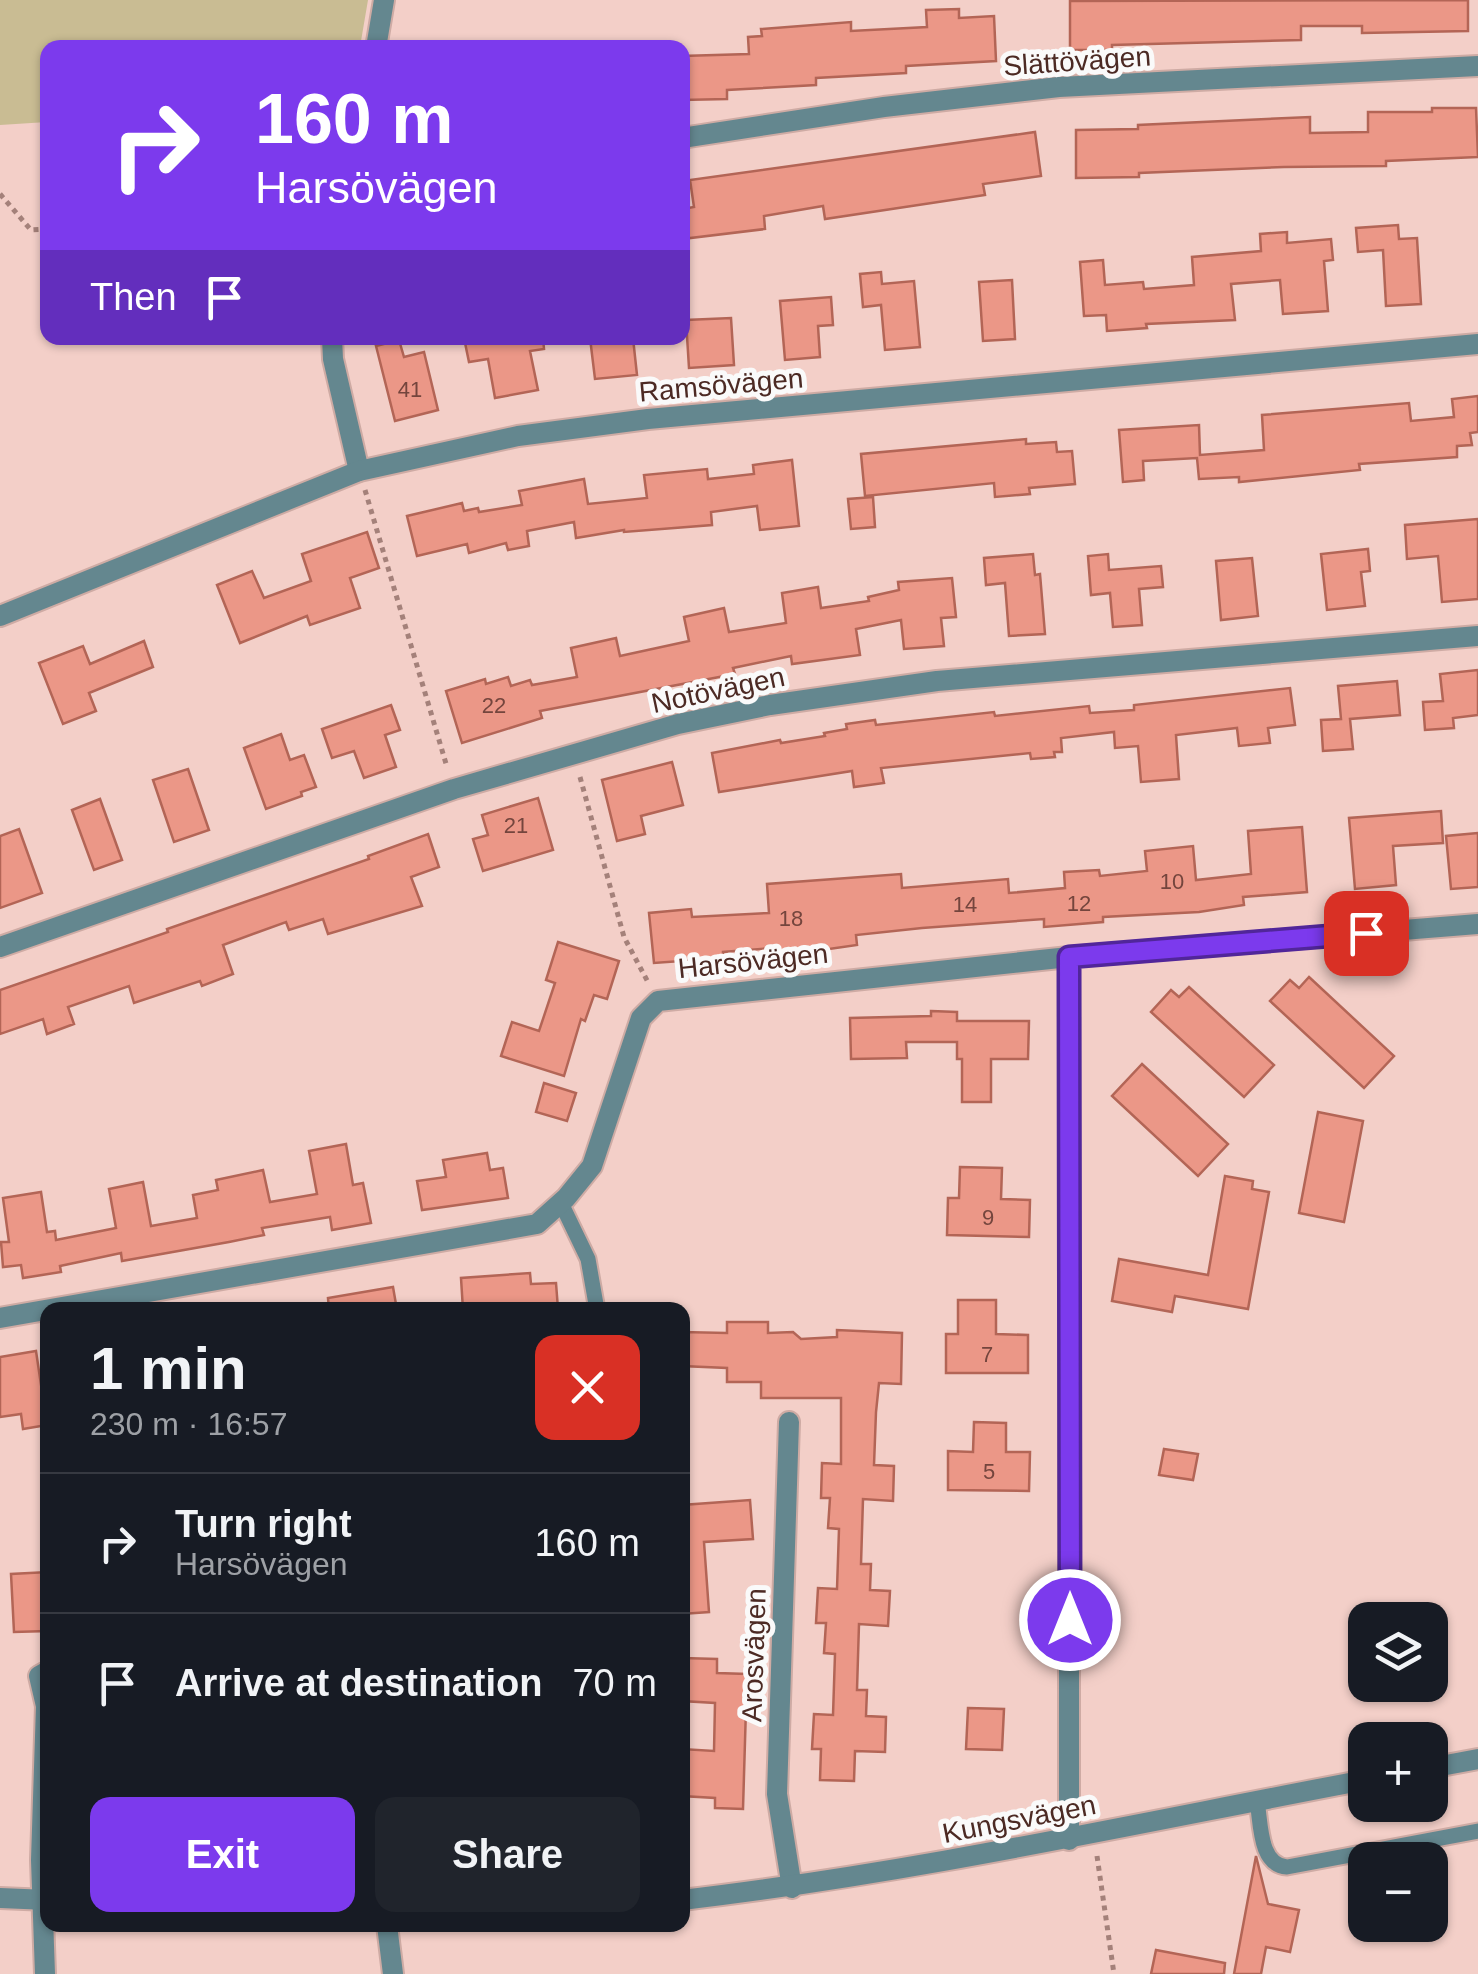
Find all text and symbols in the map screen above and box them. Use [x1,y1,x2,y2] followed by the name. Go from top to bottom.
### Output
[1002,40,1152,82] street label: Slättövägen
[90,80,220,210] icon: right
[255,80,453,158] text: 160 m
[255,162,498,213] text: Harsövägen
[197,270,252,325] icon: arrive
[90,276,177,318] text: Then
[637,362,805,408] street label: Ramsövägen
[398,377,422,402] house number: 41
[649,661,787,719] street label: Notövägen
[482,693,506,718] house number: 22
[504,813,528,838] house number: 21
[1160,869,1184,894] house number: 10
[1067,891,1091,916] house number: 12
[1324,891,1409,976] pin
[953,892,977,917] house number: 14
[779,906,803,931] house number: 18
[1339,906,1394,961] icon: arrive
[676,938,830,984] street label: Harsövägen
[982,1205,994,1230] house number: 9
[90,1335,247,1402] text: 1 min
[535,1335,640,1440] button: close
[981,1342,993,1367] house number: 7
[90,1406,287,1442] text: 230 m · 16:57
[983,1459,995,1484] house number: 5
[175,1503,352,1545] text: Turn right
[90,1516,145,1571] icon: right
[534,1522,640,1564] text: 160 m
[175,1546,348,1582] text: Harsövägen
[1018,1568,1122,1672] position arrow
[736,1588,772,1722] street label: Arosvägen
[1348,1602,1448,1942] map controls
[1348,1602,1448,1702] button: layers
[90,1656,145,1711] icon: arrive
[175,1662,542,1704] text: Arrive at destination
[572,1662,657,1704] text: 70 m
[1348,1722,1448,1822] button: +
[940,1789,1098,1849] street label: Kungsvägen
[90,1797,355,1912] button: Exit
[375,1797,640,1912] button: Share
[1348,1842,1448,1942] button: −

